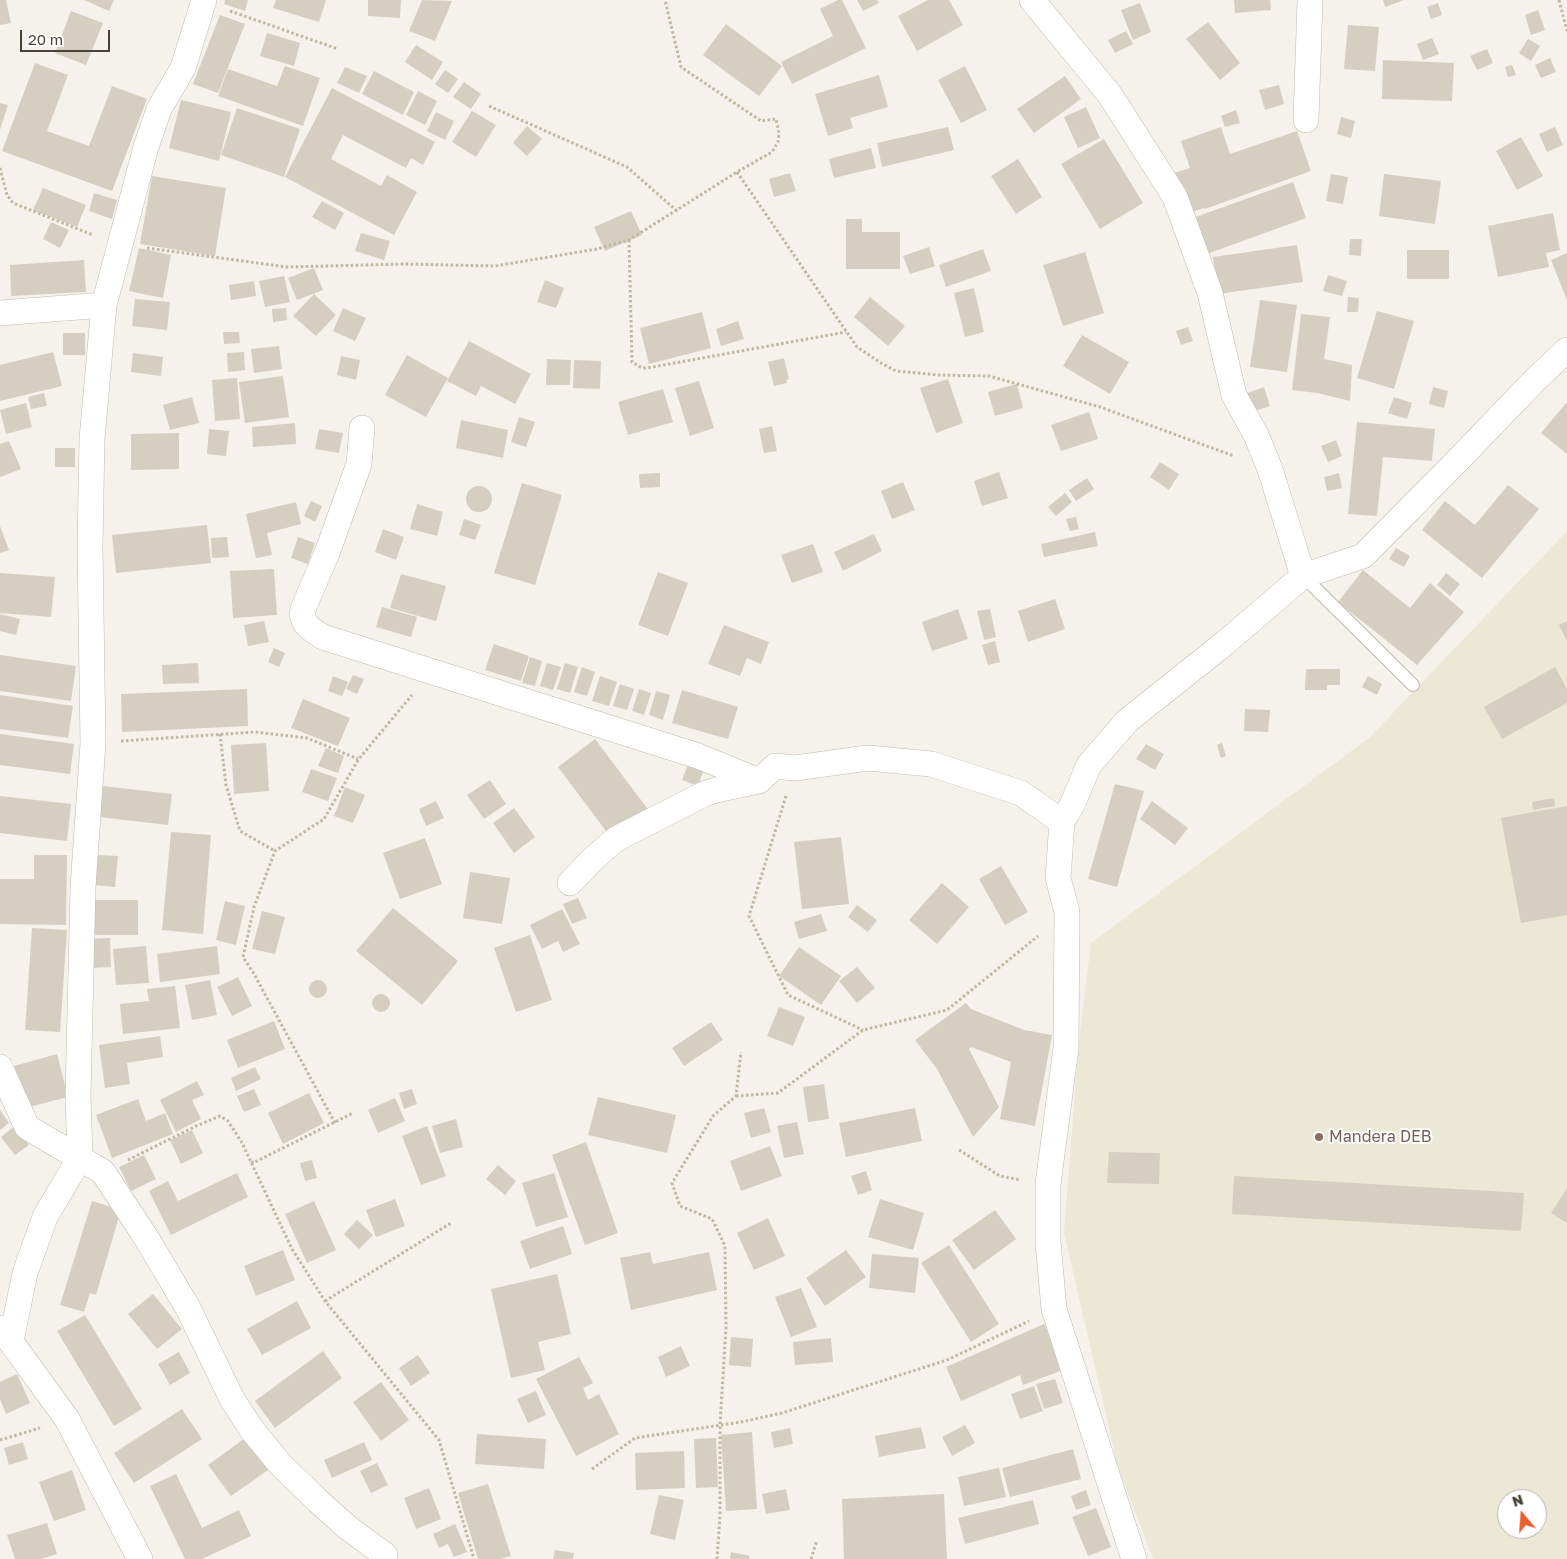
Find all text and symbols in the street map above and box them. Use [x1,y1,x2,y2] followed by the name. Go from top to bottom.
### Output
[22,20,112,52] scale bar
[28,30,63,48] text: 20 m
[1329,1127,1432,1147] place label: Mandera DEB
[1313,1131,1325,1143] marker: Mandera DEB
[1497,1489,1547,1539] north arrow
[1510,1490,1525,1510] text: N

